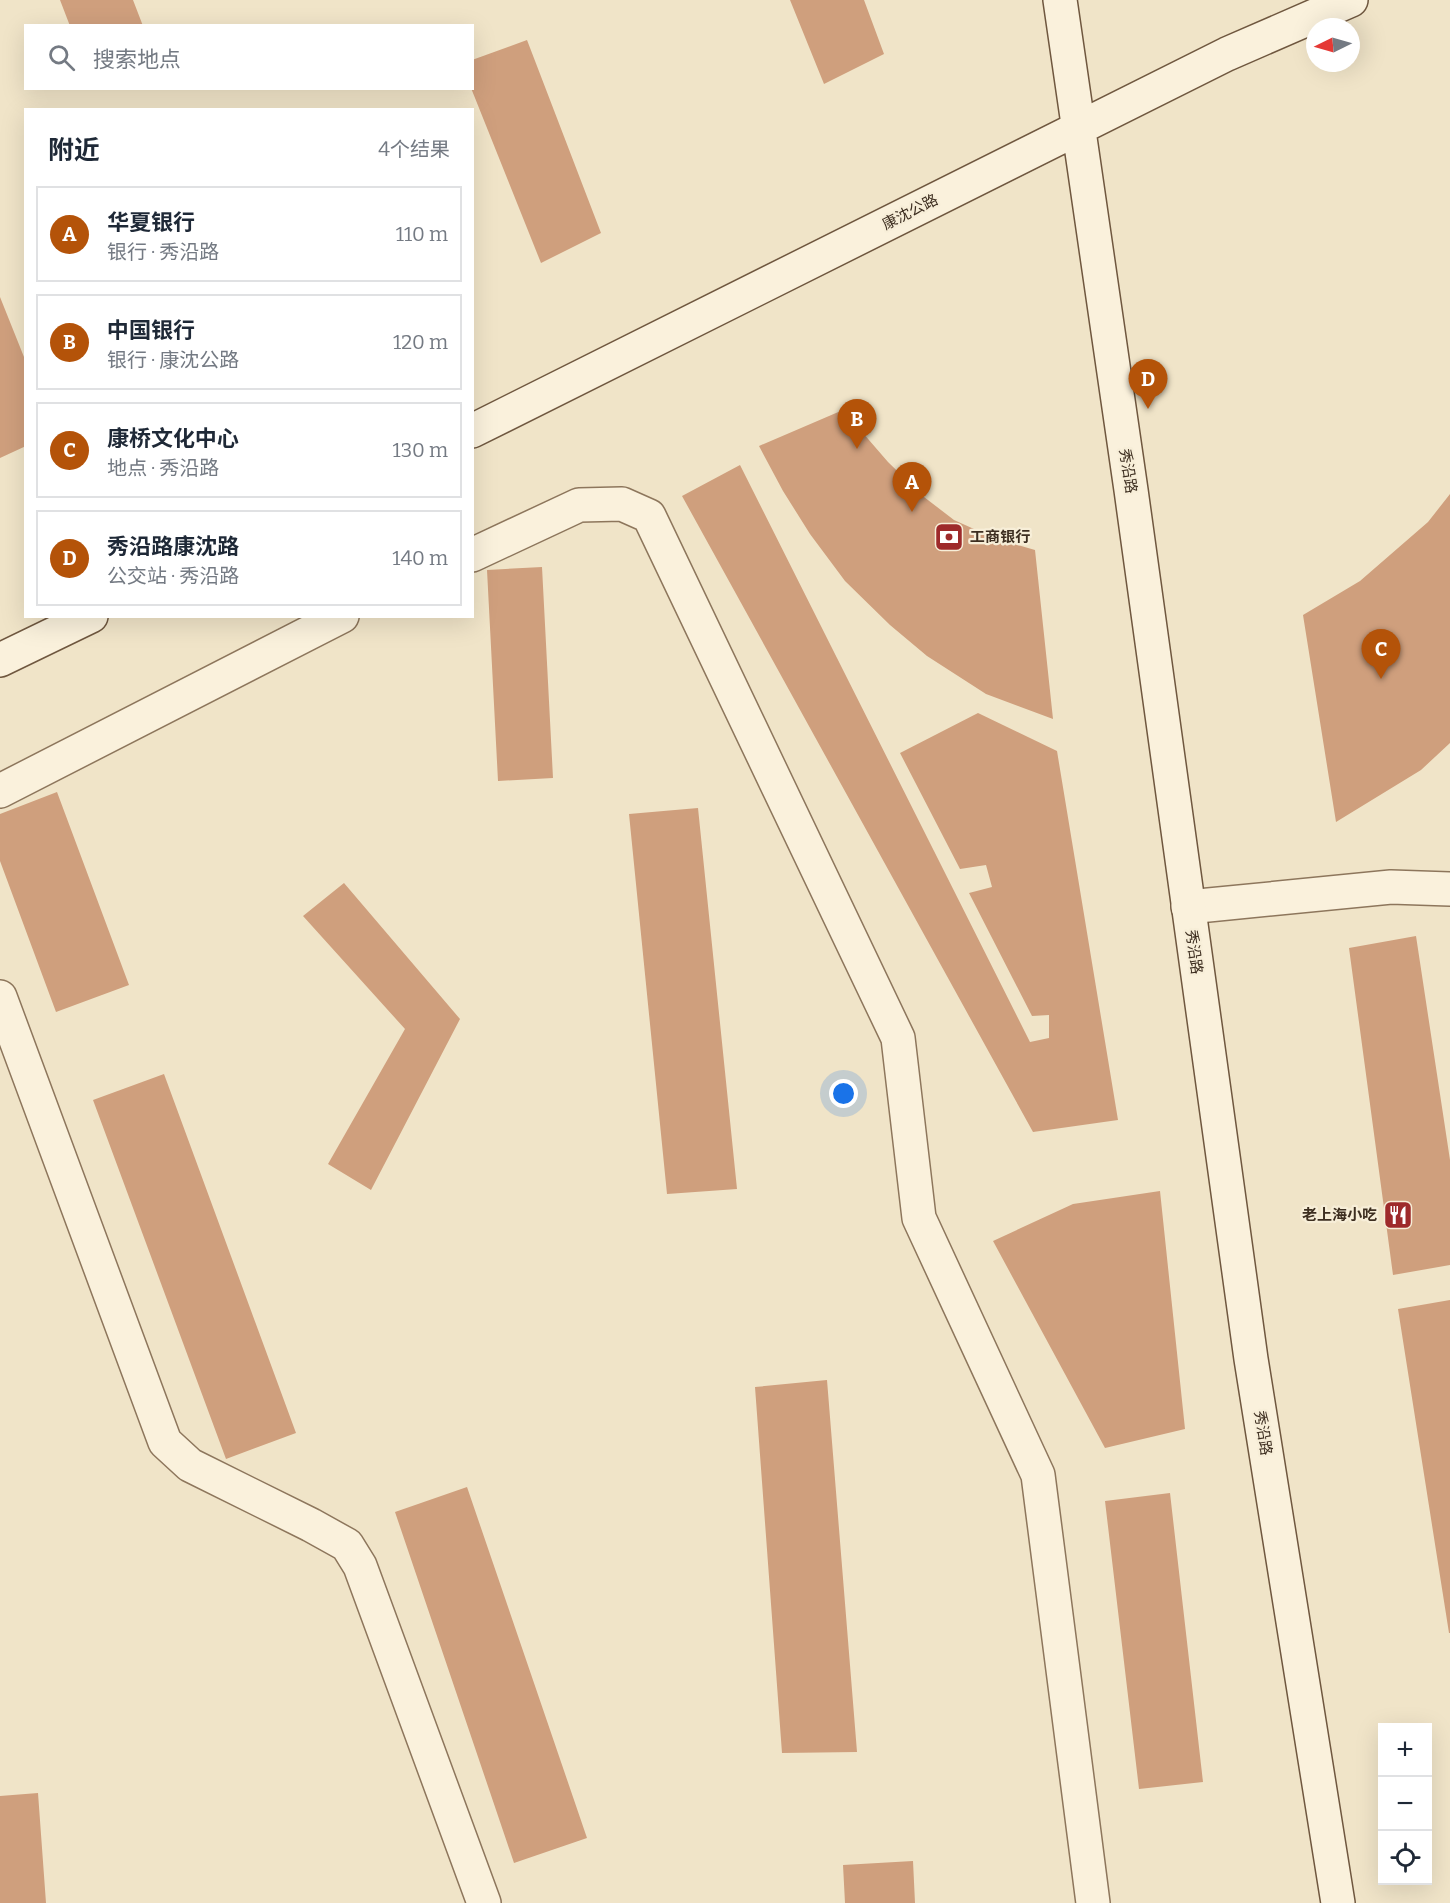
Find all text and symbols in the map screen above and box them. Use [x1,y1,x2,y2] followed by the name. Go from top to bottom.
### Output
[1306,18,1360,72] north arrow
[24,24,474,90] search box
[45,41,78,74] icon: search
[93,46,181,73] text: 搜索地点
[48,135,100,166] text: 附近
[378,137,450,161] text: 4个结果
[879,190,941,234] street label: 康沈公路
[107,209,195,236] text: 华夏银行
[62,222,77,246] text: A
[396,222,448,246] text: 110 m
[107,240,219,264] text: 银行 · 秀沿路
[107,317,195,344] text: 中国银行
[63,330,76,354] text: B
[393,330,448,354] text: 120 m
[107,348,239,372] text: 银行 · 康沈公路
[1128,360,1168,409] pin: D
[838,400,876,449] pin: B
[107,425,239,452] text: 康桥文化中心
[63,438,76,462] text: C
[393,438,448,462] text: 130 m
[1116,447,1140,495] street label: 秀沿路
[107,456,219,480] text: 地点 · 秀沿路
[892,462,932,512] pin: A
[933,521,965,553] bank icon: 工商银行
[970,528,1030,546] place label: 工商银行
[107,533,239,560] text: 秀沿路康沈路
[62,546,77,570] text: D
[392,546,448,570] text: 140 m
[107,564,239,588] text: 公交站 · 秀沿路
[1362,630,1400,679] pin: C
[1182,928,1206,976] street label: 秀沿路
[829,1079,858,1108] your location
[1382,1199,1414,1231] restaurant icon: 老上海小吃
[1302,1206,1377,1224] place label: 老上海小吃
[1251,1409,1275,1457] street label: 秀沿路
[1378,1723,1432,1885] map controls
[1378,1723,1432,1777] button: +
[1378,1777,1432,1831] button: −
[1378,1831,1432,1885] button: locate

